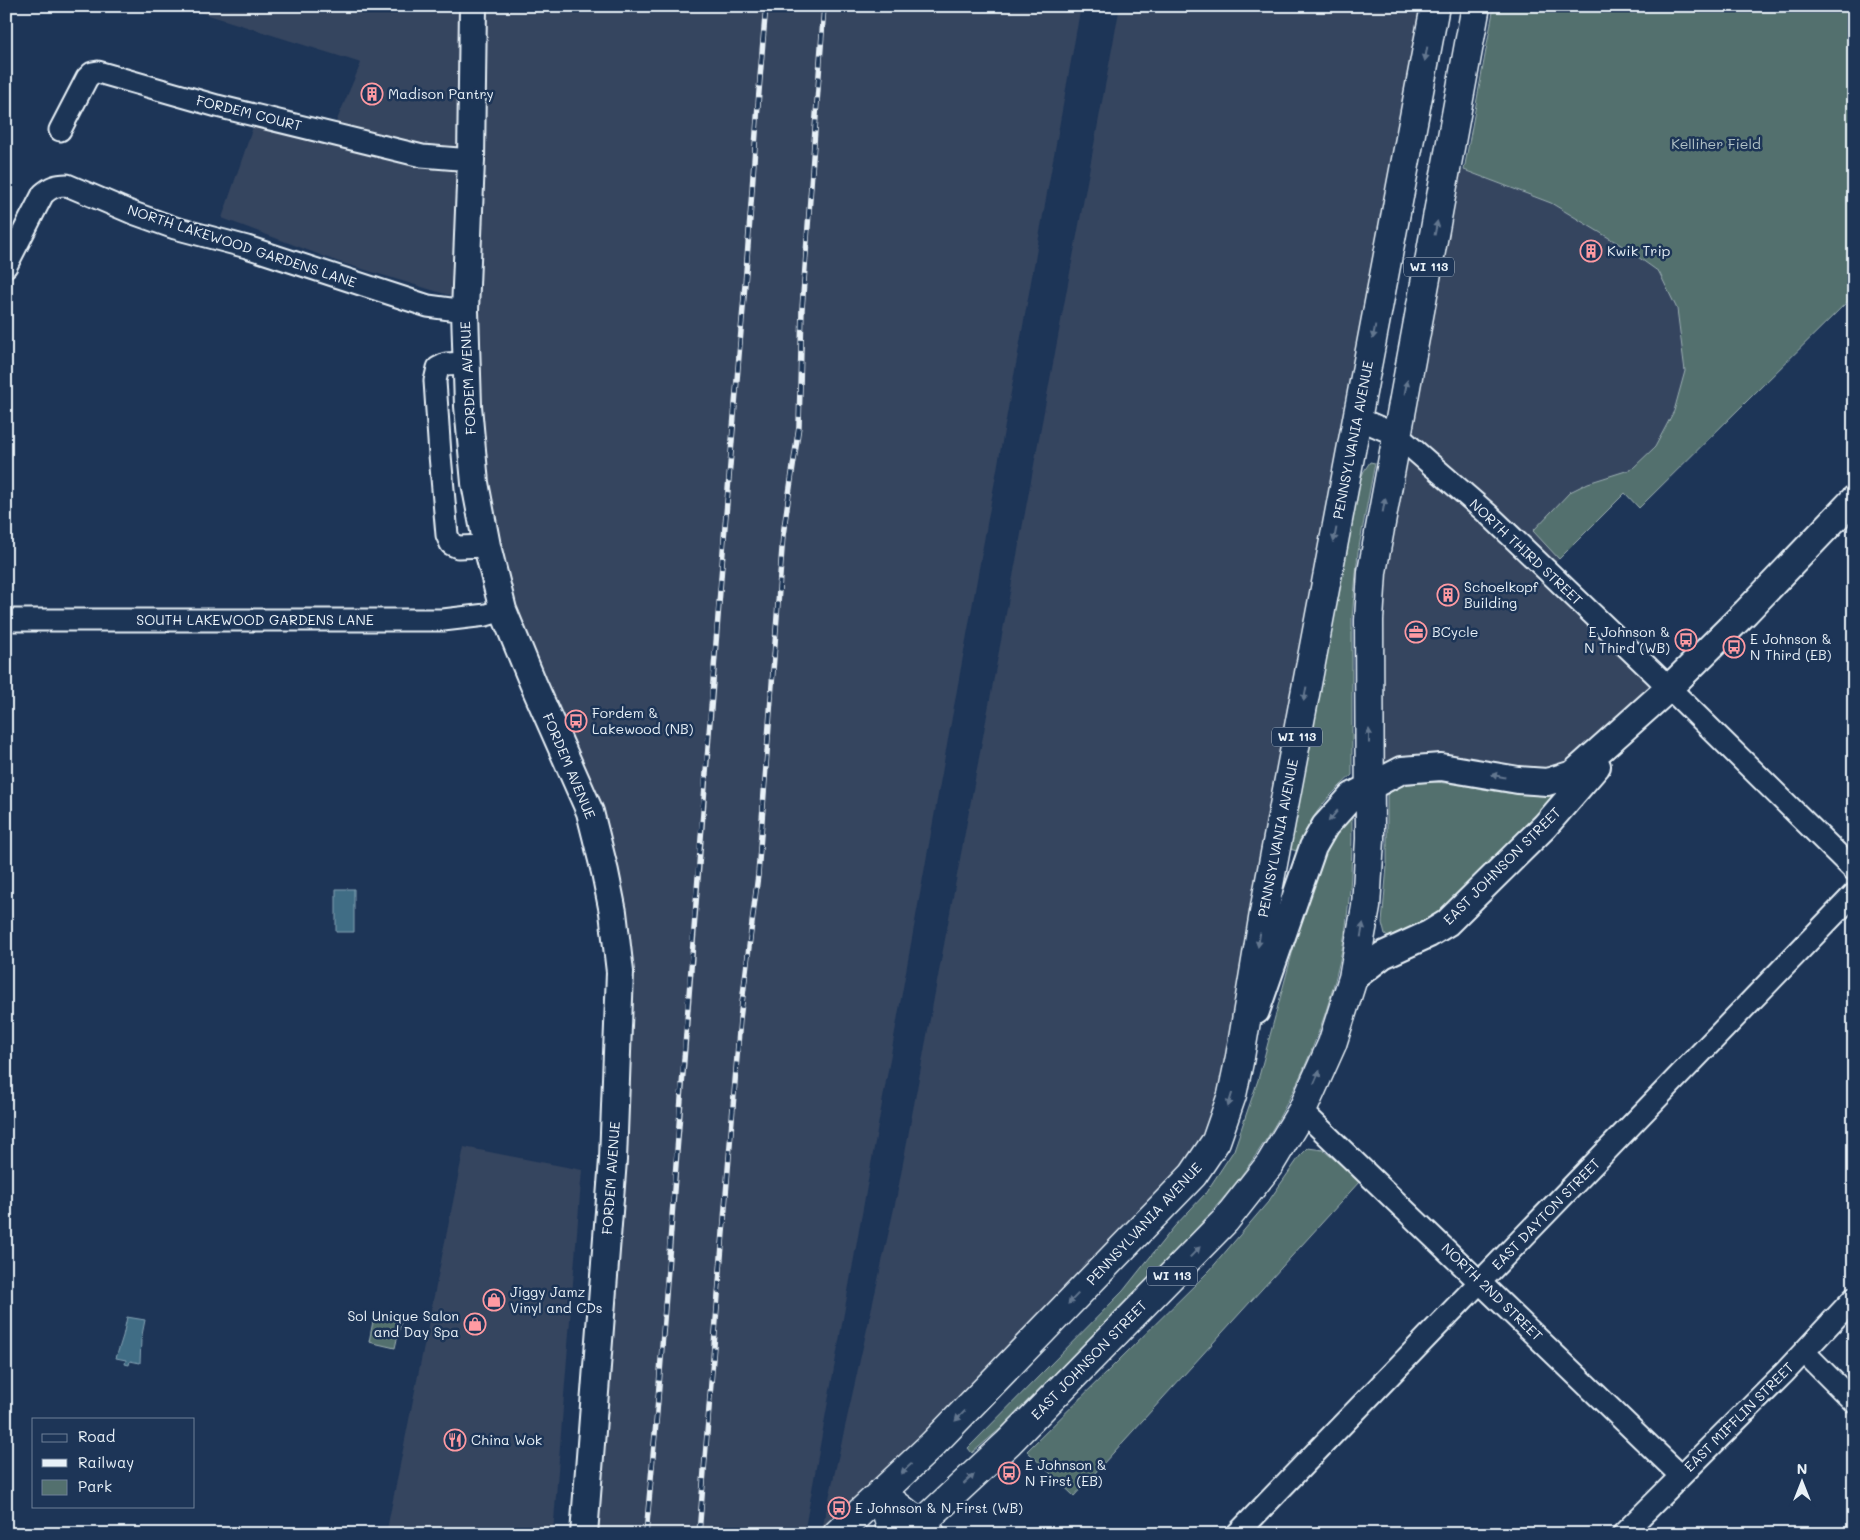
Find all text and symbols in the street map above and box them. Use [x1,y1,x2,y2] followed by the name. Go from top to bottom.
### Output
[1422,47,1430,63] one-way arrow
[360,82,384,106] building icon: Madison Pantry
[388,84,494,103] place label: Madison Pantry
[194,90,304,135] street label: FORDEM COURT
[1671,134,1761,153] park label: Kelliher Field
[125,199,359,292] street label: NORTH LAKEWOOD GARDENS LANE
[1432,220,1440,235] one-way arrow
[1579,239,1603,263] building icon: Kwik Trip
[1607,241,1670,260] place label: Kwik Trip
[1404,258,1454,276] road number: WI 113
[455,321,480,435] street label: FORDEM AVENUE
[1369,324,1377,340] one-way arrow
[1328,359,1377,521] street label: PENNSYLVANIA AVENUE
[1402,379,1410,395] one-way arrow
[1466,494,1587,609] street label: NORTH THIRD STREET
[1381,497,1389,513] one-way arrow
[1330,527,1338,543] one-way arrow
[1464,577,1539,612] place label: Schoelkopf Building
[1436,583,1460,607] building icon: Schoelkopf Building
[136,610,374,629] street label: SOUTH LAKEWOOD GARDENS LANE
[1404,620,1428,644] office icon: BCycle
[1432,622,1478,641] place label: BCycle
[1584,622,1670,657] place label: E Johnson & N Third (WB)
[1674,628,1698,652] bus stop icon: E Johnson & N Third (WB)
[1750,629,1832,664] place label: E Johnson & N Third (EB)
[1722,635,1746,659] bus stop icon: E Johnson & N Third (EB)
[1301,687,1309,702] one-way arrow
[592,703,694,738] place label: Fordem & Lakewood (NB)
[564,709,588,733] bus stop icon: Fordem & Lakewood (NB)
[539,710,600,822] street label: FORDEM AVENUE
[1272,728,1322,746] road number: WI 113
[1365,728,1373,744] one-way arrow
[1253,757,1302,919] street label: PENNSYLVANIA AVENUE
[1490,771,1506,779] one-way arrow
[1439,802,1565,929] street label: EAST JOHNSON STREET
[1327,809,1338,822] one-way arrow
[1358,921,1366,937] one-way arrow
[1255,933,1263,949] one-way arrow
[1313,1070,1321,1084] one-way arrow
[1225,1092,1233,1107] one-way arrow
[597,1121,624,1235] street label: FORDEM AVENUE
[1487,1153,1604,1274] street label: EAST DAYTON STREET
[1082,1158,1206,1289] street label: PENNSYLVANIA AVENUE
[1438,1238,1547,1345] street label: NORTH 2ND STREET
[1189,1246,1201,1258] one-way arrow
[1147,1266,1197,1285] road number: WI 113
[510,1282,603,1317] place label: Jiggy Jamz Vinyl and CDs
[482,1288,506,1312] shop icon: Jiggy Jamz Vinyl and CDs
[1067,1293,1079,1305] one-way arrow
[1026,1296,1151,1424] street label: EAST JOHNSON STREET
[347,1306,459,1341] place label: Sol Unique Salon and Day Spa
[463,1312,487,1336] shop icon: Sol Unique Salon and Day Spa
[1680,1358,1798,1476] street label: EAST MIFFLIN STREET
[954,1409,966,1421] one-way arrow
[32,1418,195,1508] legend
[78,1426,115,1446] text: Road
[443,1428,467,1452] restaurant icon: China Wok
[471,1430,542,1449] place label: China Wok
[78,1452,134,1472] text: Railway
[1025,1455,1107,1490] place label: E Johnson & N First (EB)
[1778,1458,1828,1508] north arrow
[1797,1459,1807,1478] text: N
[997,1461,1021,1485] bus stop icon: E Johnson & N First (EB)
[901,1463,913,1475] one-way arrow
[963,1473,975,1485] one-way arrow
[78,1476,112,1496] text: Park
[827,1496,851,1520] bus stop icon: E Johnson & N First (WB)
[855,1498,1023,1517] place label: E Johnson & N First (WB)

